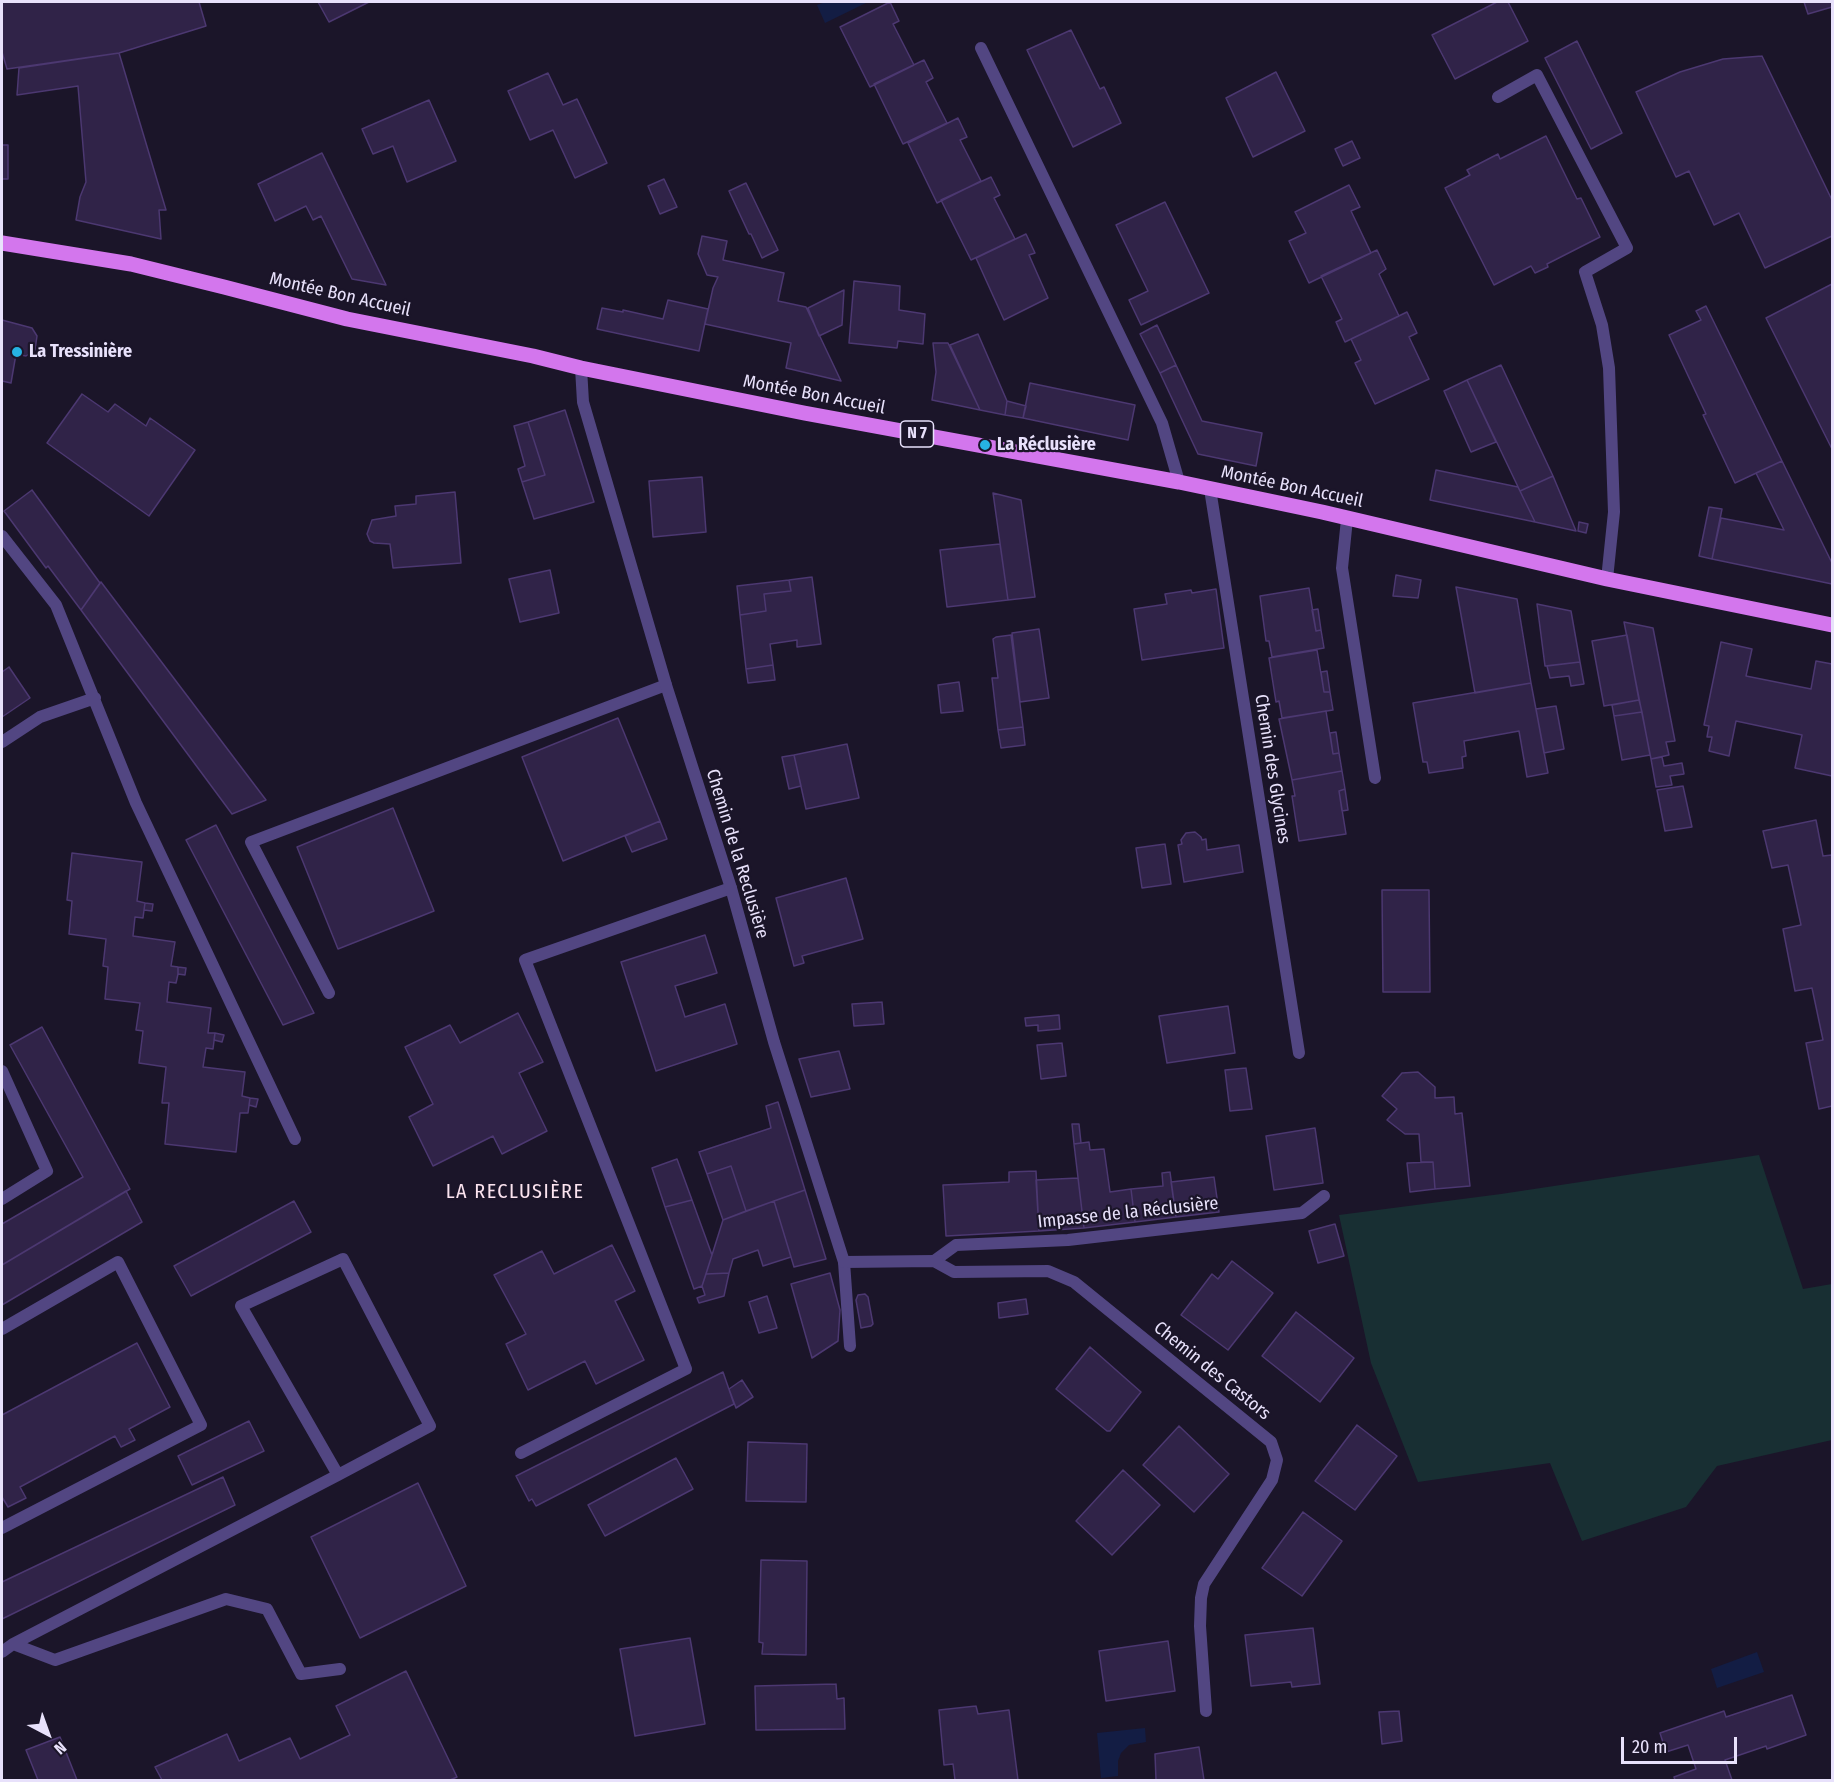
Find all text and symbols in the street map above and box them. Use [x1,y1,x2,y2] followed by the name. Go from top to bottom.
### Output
[267,268,413,322] street label: Montée Bon Accueil
[29,341,132,363] place label: La Tressinière
[10,345,24,359] marker: La Tressinière
[741,371,887,419] street label: Montée Bon Accueil
[900,421,934,447] road number: N 7
[997,434,1096,456] place label: La Réclusière
[978,438,992,452] marker: La Réclusière
[1219,461,1365,513] street label: Montée Bon Accueil
[1250,693,1294,845] street label: Chemin des Glycines
[701,767,773,941] street label: Chemin de la Reclusière
[446,1180,584,1204] district label: LA RECLUSIÈRE
[1037,1193,1219,1233] street label: Impasse de la Réclusière
[1149,1317,1275,1425] street label: Chemin des Castors
[18,1704,78,1764] north arrow
[1624,1725,1740,1763] scale bar
[1632,1736,1667,1758] text: 20 m
[50,1738,70,1758] text: N

